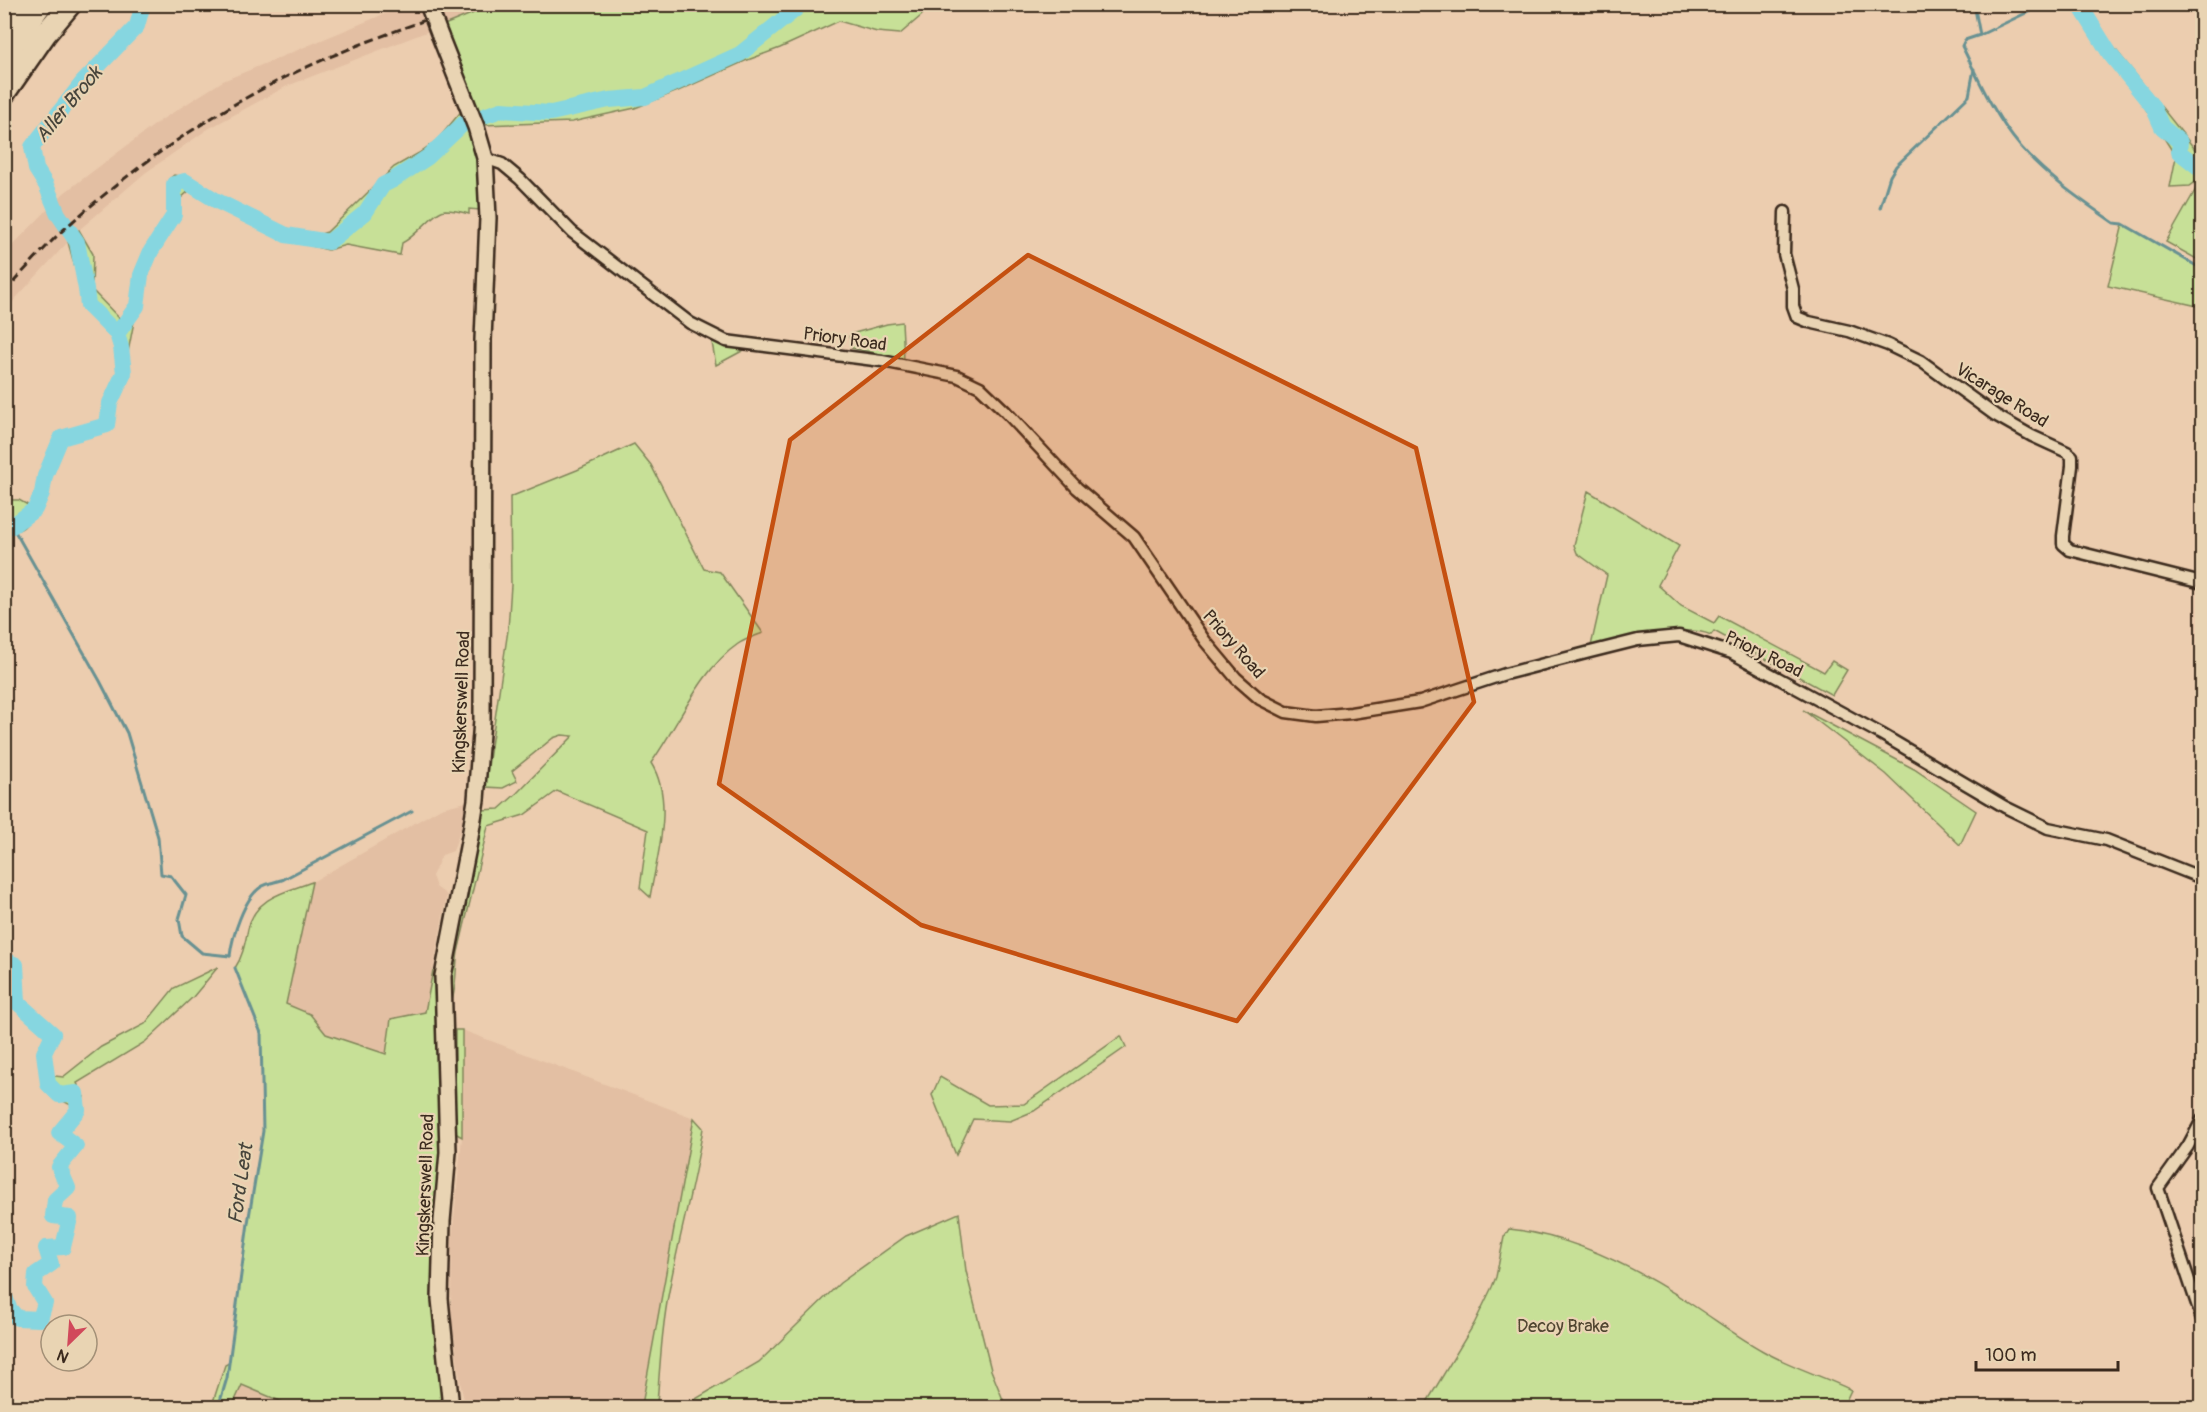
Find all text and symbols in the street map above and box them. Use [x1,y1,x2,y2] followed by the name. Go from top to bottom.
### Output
[29,60,108,147] water label: Aller Brook
[802,322,888,357] street label: Priory Road
[1951,358,2053,433] street label: Vicarage Road
[1197,605,1270,684] street label: Priory Road
[1721,626,1807,683] street label: Priory Road
[448,630,475,774] street label: Kingskerswell Road
[412,1113,439,1257] street label: Kingskerswell Road
[223,1141,259,1226] water label: Ford Leat
[39,1313,99,1373] north arrow
[1517,1315,1609,1338] park label: Decoy Brake
[1976,1334,2118,1372] scale bar
[54,1344,72,1367] text: N
[1985,1344,2037,1367] text: 100 m

